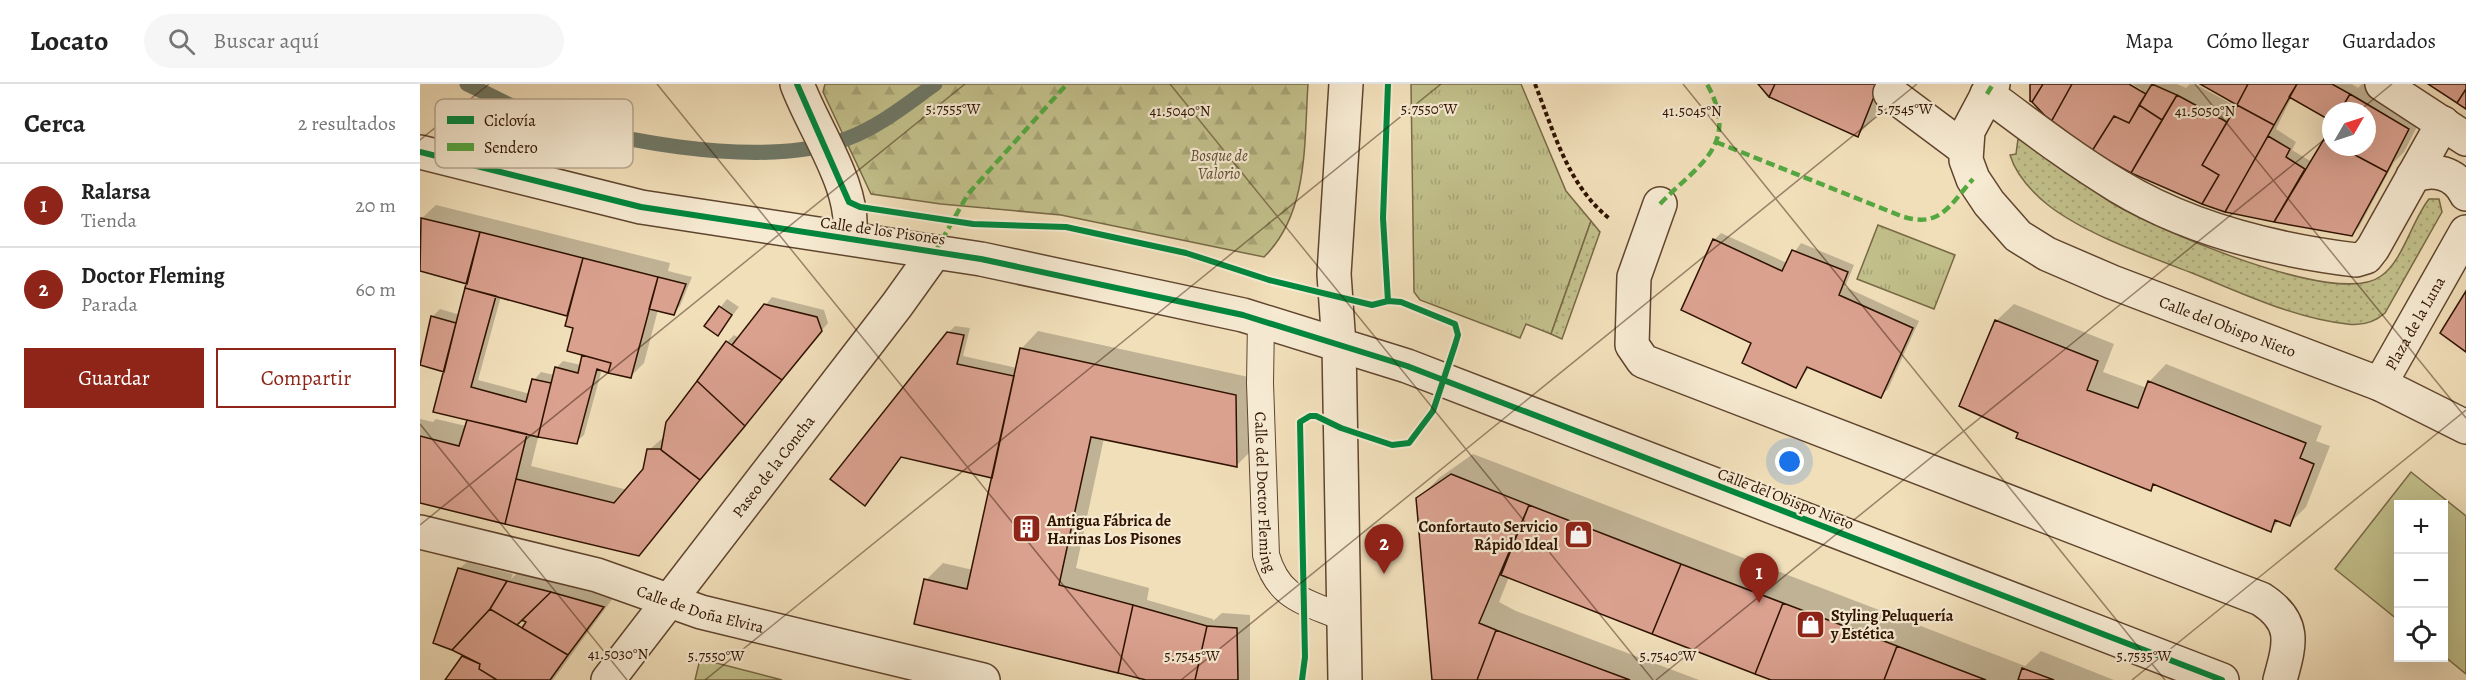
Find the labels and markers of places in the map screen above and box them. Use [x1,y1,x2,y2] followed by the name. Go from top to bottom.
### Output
[1046,510,1181,550] place label: Antigua Fábrica de Harinas Los Pisones
[1010,513,1042,545] building icon: Antigua Fábrica de Harinas Los Pisones
[1418,516,1559,556] place label: Confortauto Servicio Rápido Ideal
[1563,519,1595,551] shop icon: Confortauto Servicio Rápido Ideal
[1364,524,1404,574] pin: 2
[1740,554,1778,603] pin: 1
[1830,605,1954,645] place label: Styling Peluquería y Estética
[1794,608,1826,640] shop icon: Styling Peluquería y Estética

